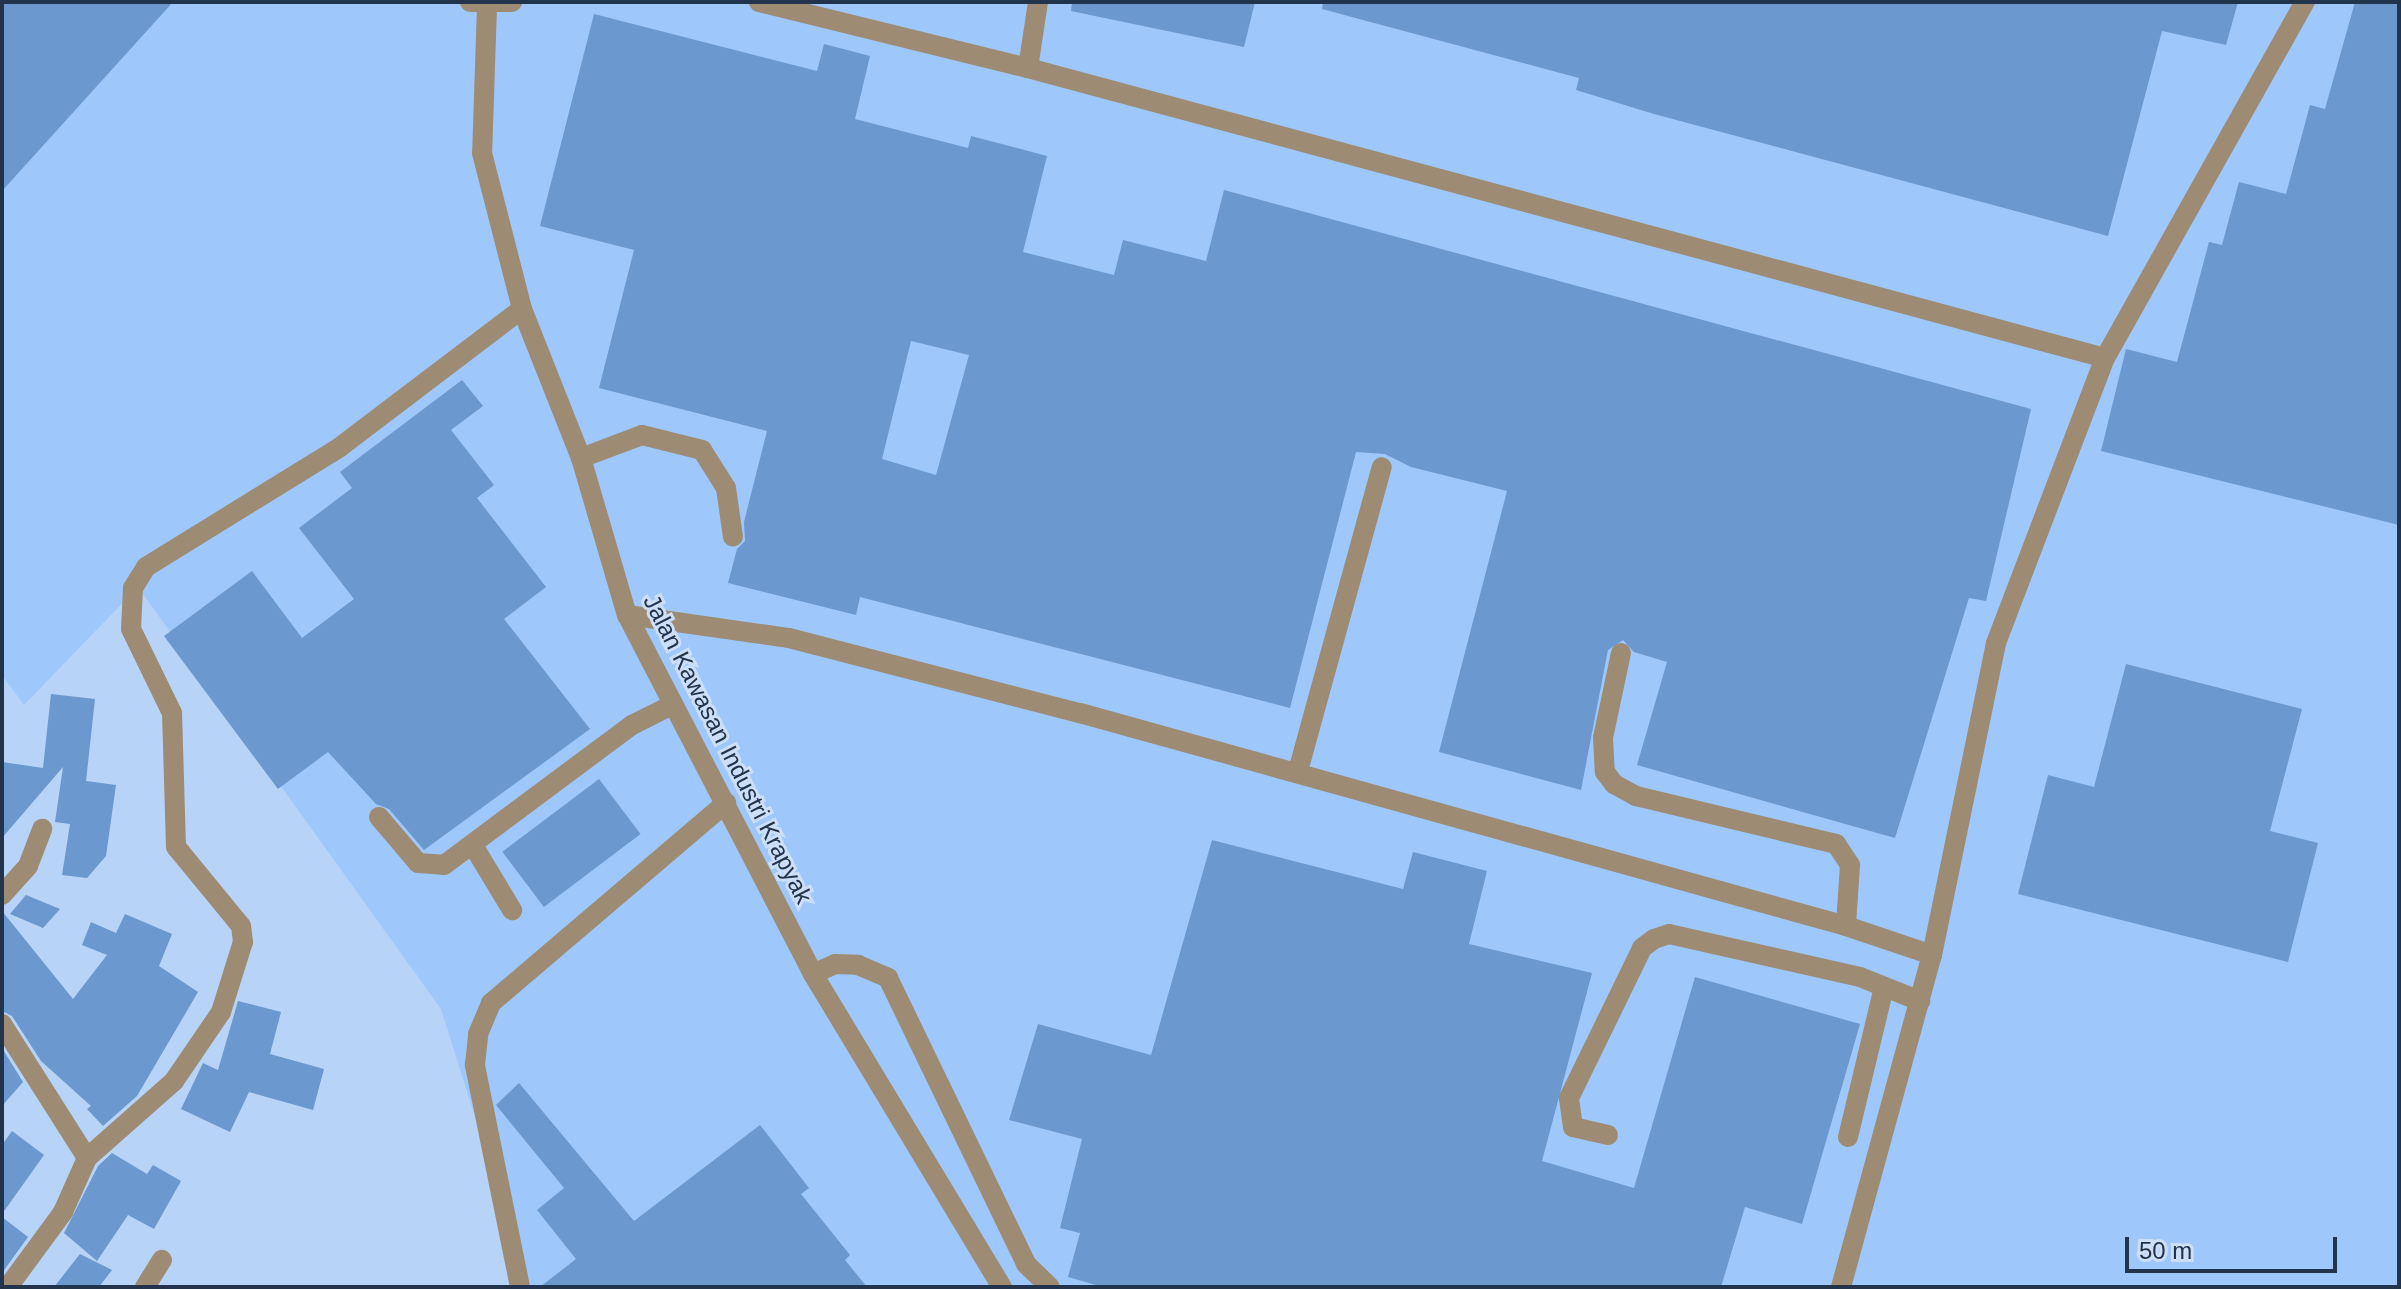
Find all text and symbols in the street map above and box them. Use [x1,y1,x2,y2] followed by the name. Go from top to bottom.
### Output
[637,590,819,908] street label: Jalan Kawasan Industri Krapyak
[2129,1221,2341,1271] scale bar
[2139,1237,2192,1264] text: 50 m

